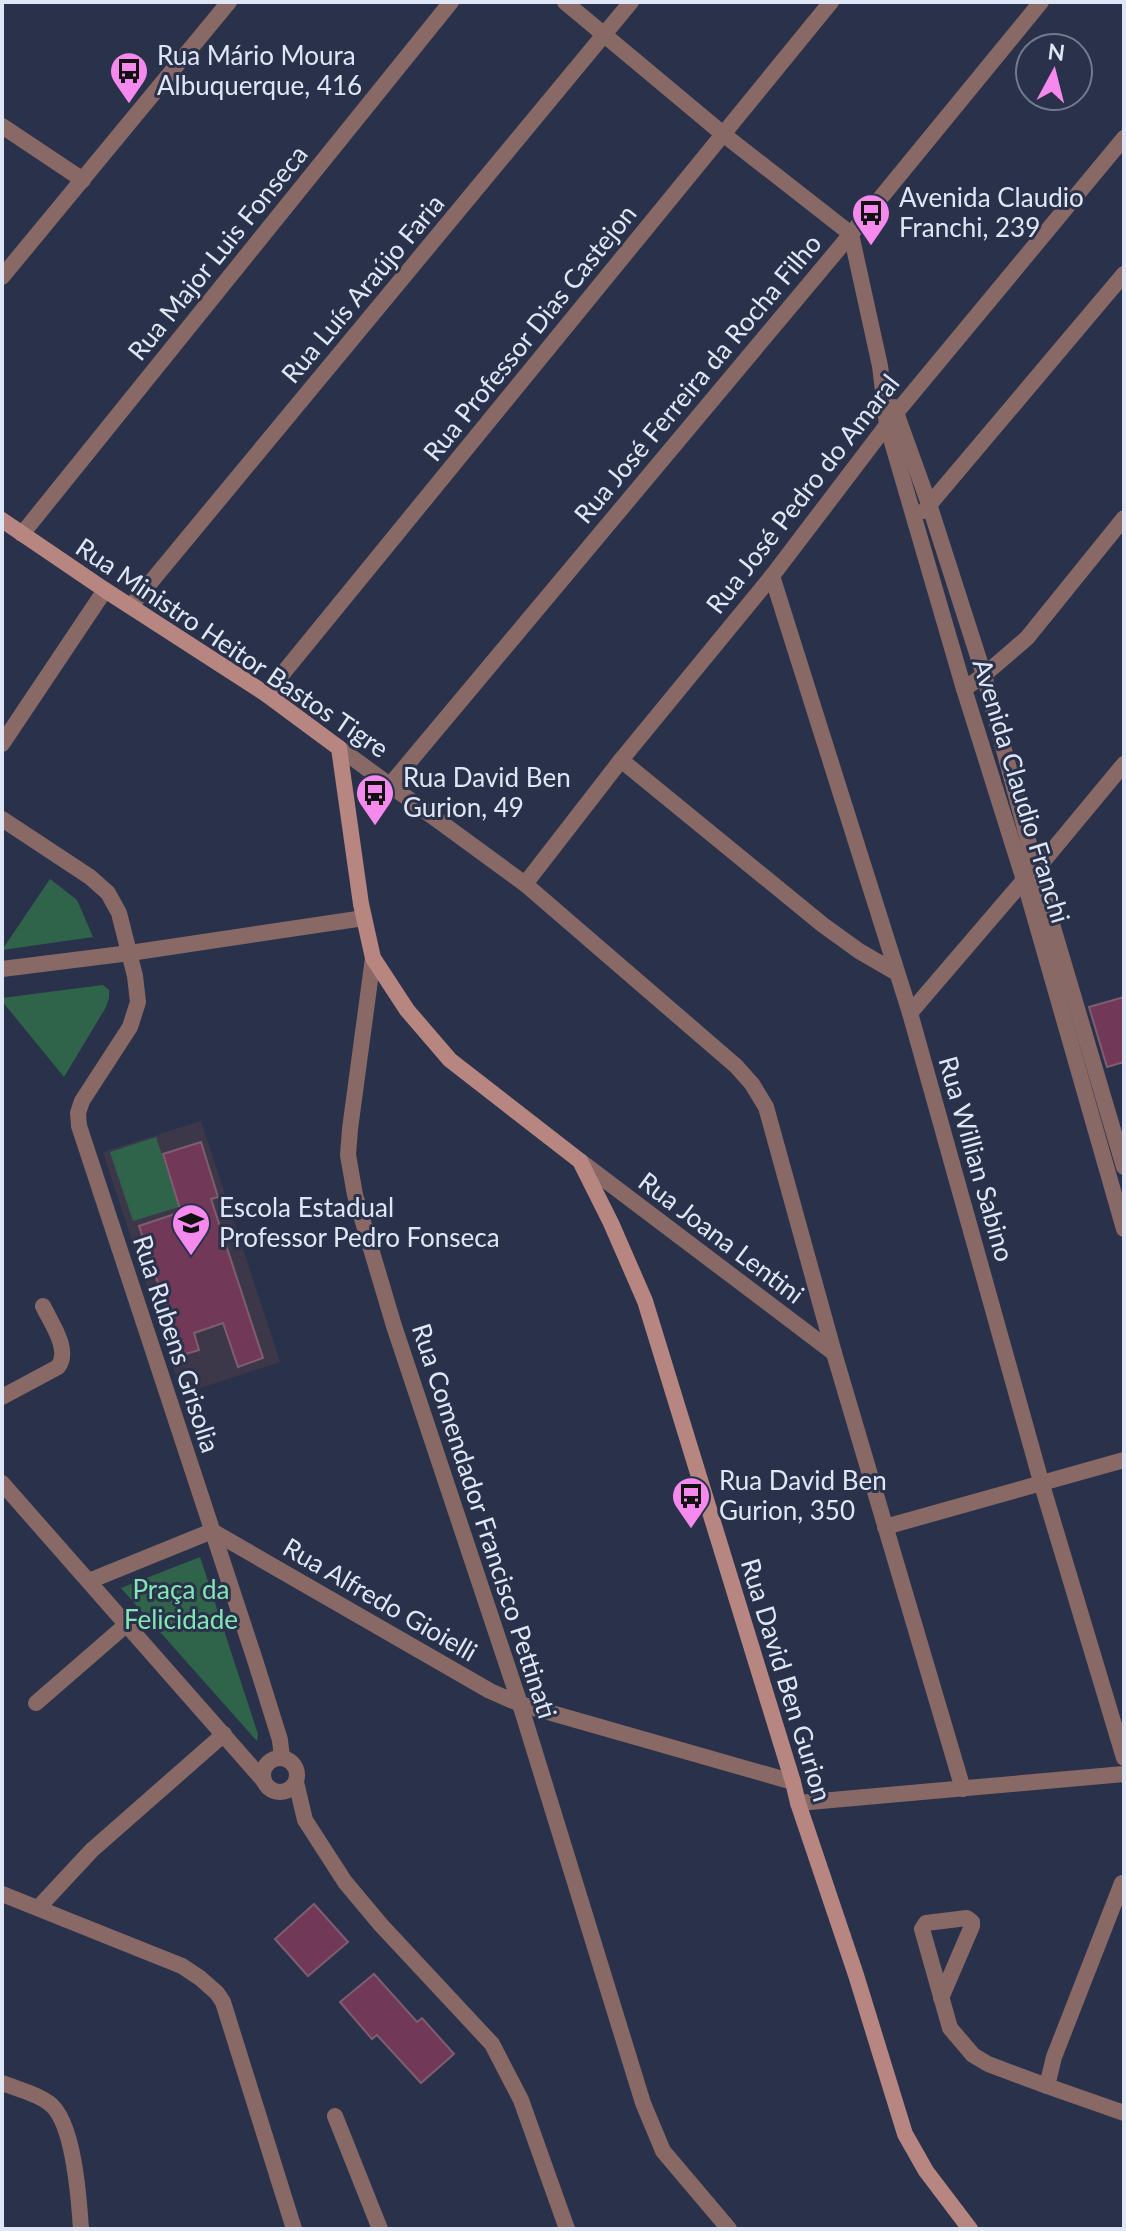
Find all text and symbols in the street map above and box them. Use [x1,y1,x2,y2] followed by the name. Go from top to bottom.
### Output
[1014,32,1094,112] north arrow
[1046,37,1067,66] text: N
[157,39,362,101] place label: Rua Mário Moura Albuquerque, 416
[108,50,150,105] bus stop icon: Rua Mário Moura Albuquerque, 416
[121,138,314,366] street label: Rua Major Luis Fonseca
[899,181,1084,243] place label: Avenida Claudio Franchi, 239
[274,187,450,389] street label: Rua Luís Araújo Faria
[850,192,892,247] bus stop icon: Avenida Claudio Franchi, 239
[416,198,642,467] street label: Rua Professor Dias Castejon
[567,227,828,529] street label: Rua José Ferreira da Rocha Filho
[699,367,906,619] street label: Rua José Pedro do Amaral
[70,530,395,764] street label: Rua Ministro Heitor Bastos Tigre
[966,655,1077,927] street label: Avenida Claudio Franchi
[403,761,571,823] place label: Rua David Ben Gurion, 49
[354,772,396,827] bus stop icon: Rua David Ben Gurion, 49
[932,1052,1022,1265] street label: Rua Willian Sabino
[633,1165,811,1310] street label: Rua Joana Lentini
[219,1191,500,1253] place label: Escola Estadual Professor Pedro Fonseca
[170,1202,212,1257] school or university icon: Escola Estadual Professor Pedro Fonseca
[127,1231,227,1456] street label: Rua Rubens Grisolia
[406,1319,564,1722] street label: Rua Comendador Francisco Pettinati
[719,1464,887,1526] place label: Rua David Ben Gurion, 350
[670,1475,712,1530] bus stop icon: Rua David Ben Gurion, 350
[278,1531,483,1668] street label: Rua Alfredo Gioielli
[735,1554,839,1805] street label: Rua David Ben Gurion
[124,1573,238,1635] park label: Praça da Felicidade

